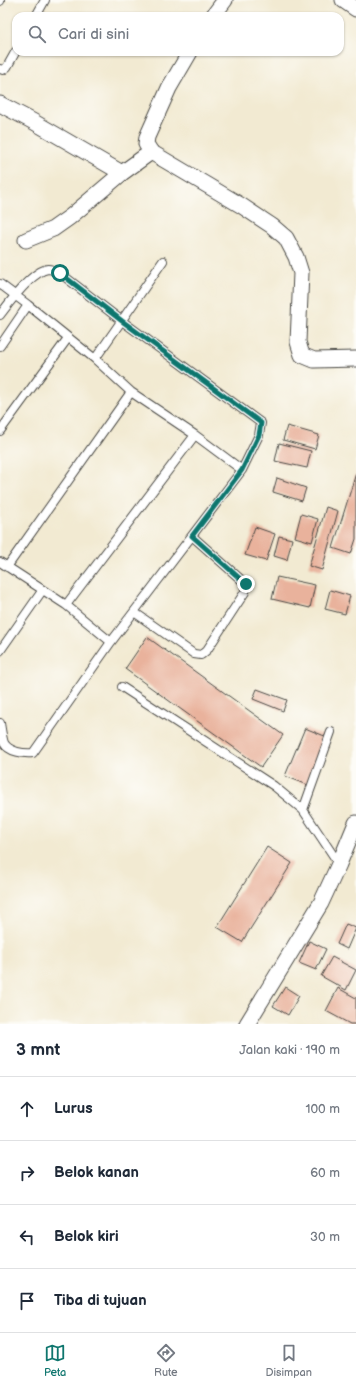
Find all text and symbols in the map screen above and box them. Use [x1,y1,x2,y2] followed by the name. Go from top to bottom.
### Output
[12,12,344,56] search box
[26,23,48,45] icon: search
[58,25,129,44] text: Cari di sini
[51,264,69,282] route start
[237,575,255,593] route end
[16,1040,60,1060] text: 3 mnt
[239,1042,340,1058] text: Jalan kaki · 190 m
[16,1098,38,1120] icon: ahead
[54,1099,93,1118] text: Lurus
[305,1101,340,1117] text: 100 m
[16,1162,38,1184] icon: right
[54,1163,139,1182] text: Belok kanan
[310,1165,340,1181] text: 60 m
[16,1226,38,1248] icon: left
[54,1227,119,1246] text: Belok kiri
[310,1229,340,1245] text: 30 m
[16,1290,38,1312] icon: arrive
[54,1291,147,1310] text: Tiba di tujuan
[44,1342,66,1379] tab: Peta
[154,1342,178,1379] tab: Rute
[266,1342,312,1379] tab: Disimpan

